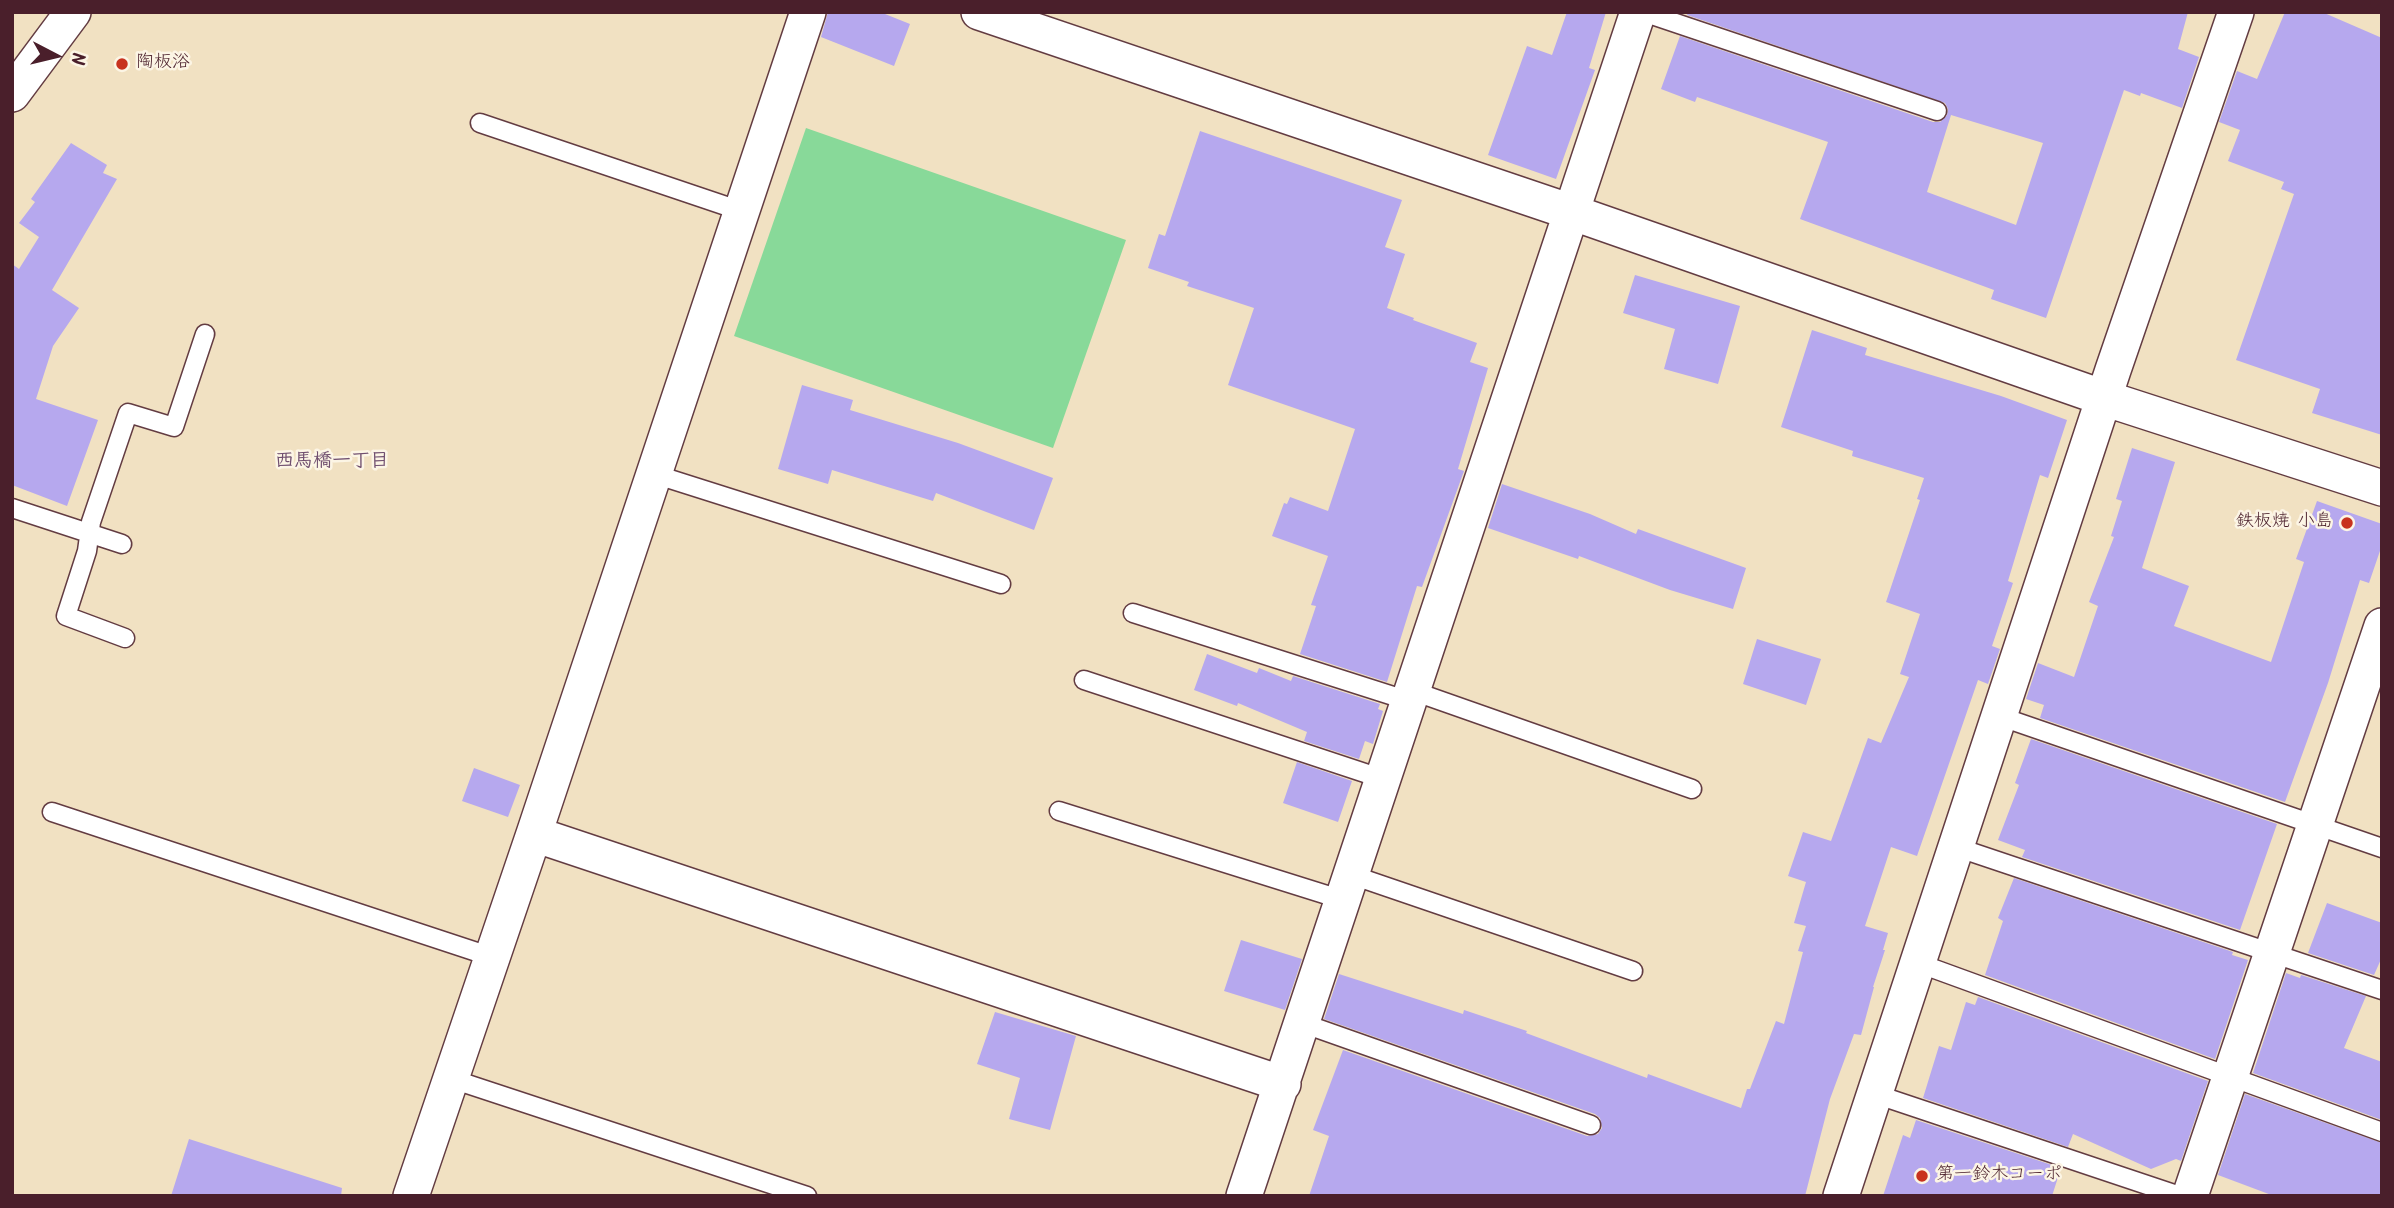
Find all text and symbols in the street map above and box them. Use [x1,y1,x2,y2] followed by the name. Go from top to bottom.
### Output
[21,21,91,91] north arrow
[61,51,92,66] text: N
[136,53,190,75] place label: 陶板浴
[114,56,130,72] marker: 陶板浴
[275,452,389,474] district label: 西馬橋一丁目
[2236,512,2333,534] place label: 鉄板焼 小島
[2339,515,2355,531] marker: 鉄板焼 小島
[1936,1165,2062,1187] place label: 第一鈴木コーポ
[1914,1168,1930,1184] marker: 第一鈴木コーポ

